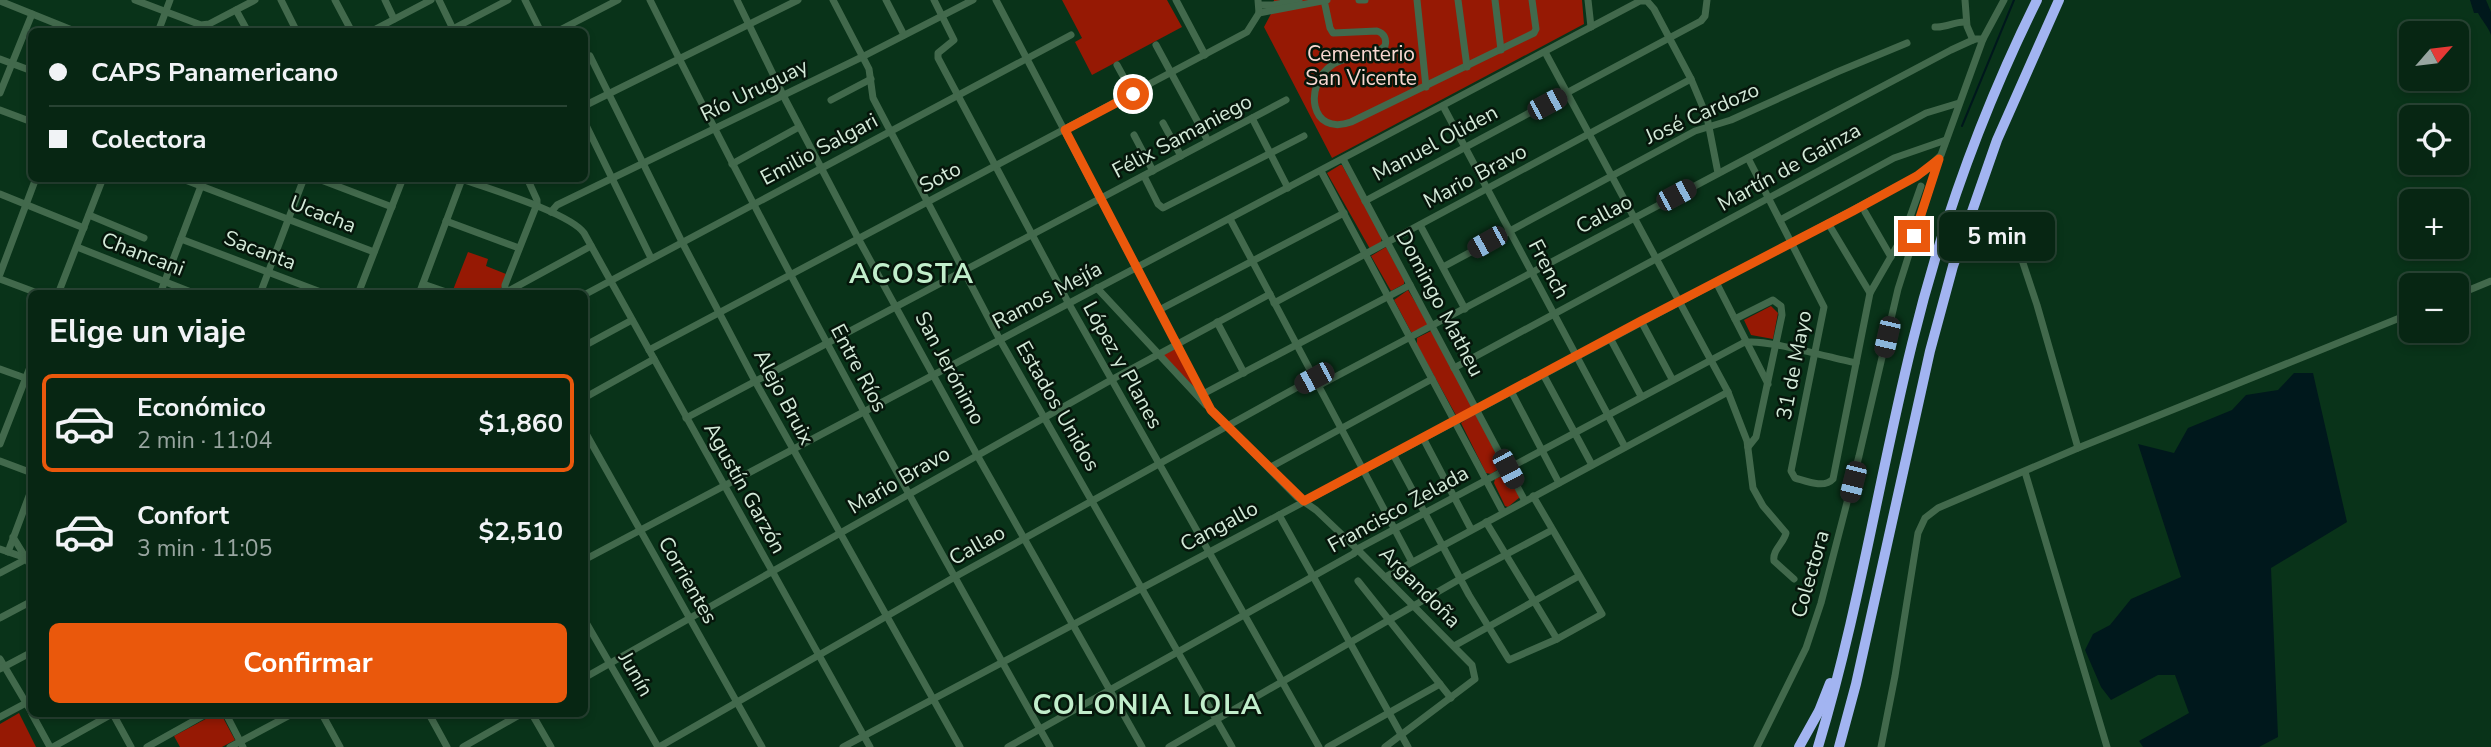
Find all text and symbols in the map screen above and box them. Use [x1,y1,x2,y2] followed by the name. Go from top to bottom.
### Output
[2399,21,2469,91] north arrow
[2399,21,2469,343] map controls
[1305,40,1417,92] park label: Cementerio San Vicente
[696,52,813,128] street label: Río Uruguay
[91,55,338,90] text: CAPS Panamericano
[1639,75,1764,151] street label: José Cardozo
[1117,78,1149,110] route start
[1524,85,1571,123] car
[1107,87,1257,185] street label: Félix Samaniego
[1367,98,1503,188] street label: Manuel Oliden
[2399,105,2469,175] button: locate
[755,106,883,192] street label: Emilio Salgari
[1712,116,1866,218] street label: Martín de Gainza
[91,122,206,157] text: Colectora
[1418,137,1532,215] street label: Mario Bravo
[914,154,966,200] street label: Soto
[1653,176,1700,214] car
[1571,188,1637,240] street label: Callao
[286,189,360,239] street label: Ucacha
[2399,189,2469,259] button: +
[1938,212,2054,260] callout: 5 min
[1898,220,1930,252] route end
[1967,221,2027,252] text: 5 min
[220,223,300,277] street label: Sacanta
[1464,223,1511,261] car
[98,225,188,283] street label: Chancani
[1389,225,1491,381] street label: Domingo Matheu
[1522,234,1576,304] street label: French
[987,254,1107,336] street label: Ramos Mejía
[849,255,975,293] district label: ACOSTA
[2399,273,2469,343] button: −
[1076,296,1170,434] street label: López y Planes
[908,306,992,430] street label: San Jerónimo
[1770,308,1818,422] street label: 31 de Mayo
[49,310,246,353] text: Elige un viaje
[1873,314,1902,360] car
[824,319,894,417] street label: Entre Ríos
[1009,336,1107,476] street label: Estados Unidos
[747,345,821,449] street label: Alejo Bruix
[1291,359,1338,397] car
[137,390,266,425] text: Económico
[53,392,116,455] icon: car
[479,406,563,441] text: $1,860
[697,417,793,559] street label: Agustín Garzón
[137,425,272,456] text: 2 min · 11:04
[843,439,955,521] street label: Mario Bravo
[1489,446,1528,492] car
[1323,459,1473,559] street label: Francisco Zelada
[1838,459,1869,505] car
[1175,494,1263,558] street label: Cangallo
[137,498,229,533] text: Confort
[53,500,116,563] icon: car
[479,514,563,549] text: $2,510
[944,518,1010,572] street label: Callao
[1784,527,1836,621] street label: Colectora
[652,531,724,629] street label: Corrientes
[137,533,272,564] text: 3 min · 11:05
[1373,540,1467,634] street label: Argandoña
[49,623,567,703] button: Confirmar
[612,646,660,701] street label: Junín
[1032,686,1264,724] district label: COLONIA LOLA

